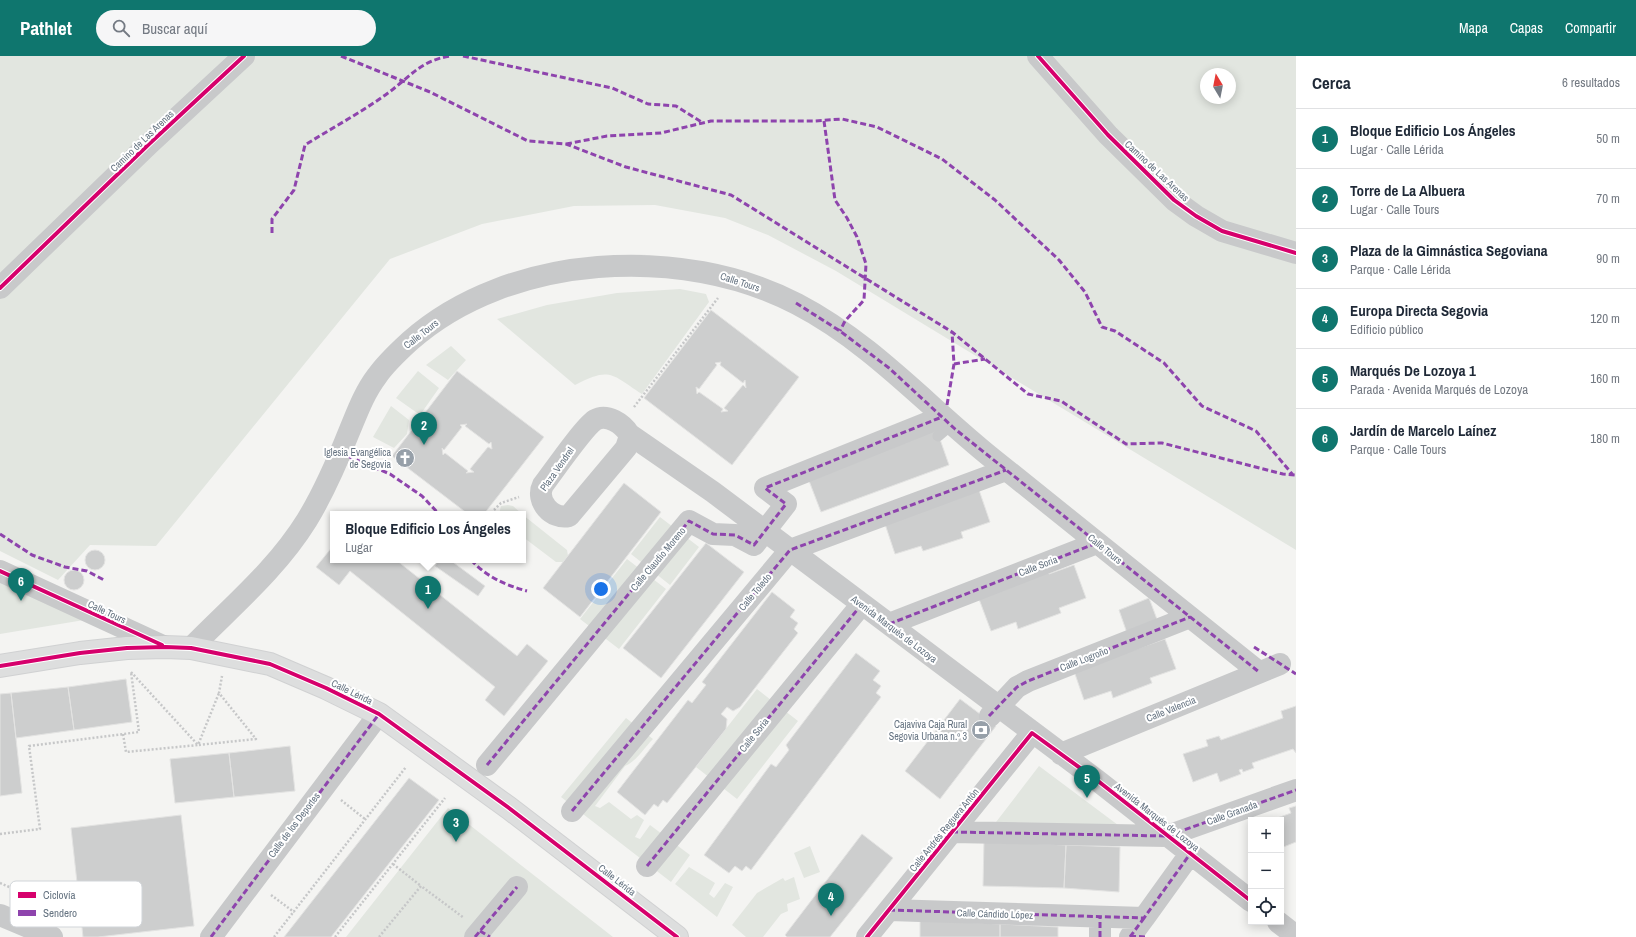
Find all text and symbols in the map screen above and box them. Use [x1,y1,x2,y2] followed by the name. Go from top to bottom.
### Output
[96,10,376,46] search box
[20,15,72,41] text: Pathlet
[110,17,132,39] icon: search
[142,18,208,39] text: Buscar aquí
[1459,19,1488,37] text: Mapa
[1510,19,1543,37] text: Capas
[1565,19,1616,37] text: Compartir
[1200,68,1236,104] north arrow
[1312,71,1351,94] text: Cerca
[1562,74,1620,91] text: 6 resultados
[107,107,177,175] street label: Camino de Las Arenas
[1350,120,1516,141] text: Bloque Edificio Los Ángeles
[1322,130,1328,147] text: 1
[1596,130,1620,147] text: 50 m
[1122,138,1192,204] street label: Camino de Las Arenas
[1350,141,1444,158] text: Lugar · Calle Lérida
[1350,180,1465,201] text: Torre de La Albuera
[1322,190,1328,207] text: 2
[1596,190,1620,207] text: 70 m
[1350,201,1439,218] text: Lugar · Calle Tours
[1350,240,1548,261] text: Plaza de la Gimnástica Segoviana
[1322,250,1328,267] text: 3
[1596,250,1620,267] text: 90 m
[1350,261,1451,278] text: Parque · Calle Lérida
[719,270,761,294] street label: Calle Tours
[1350,300,1488,321] text: Europa Directa Segovia
[1322,310,1328,327] text: 4
[1590,310,1620,327] text: 120 m
[401,316,441,352] street label: Calle Tours
[1350,321,1424,338] text: Edificio público
[1350,360,1476,381] text: Marqués De Lozoya 1
[1322,370,1328,387] text: 5
[1590,370,1620,387] text: 160 m
[1350,381,1528,398] text: Parada · Avenida Marqués de Lozoya
[411,412,437,445] pin: 2
[1350,420,1496,441] text: Jardín de Marcelo Laínez
[1322,430,1328,447] text: 6
[1590,430,1620,447] text: 180 m
[1350,441,1446,458] text: Parque · Calle Tours
[537,444,577,493] street label: Plaza Vendrel
[324,446,391,471] place label: Iglesia Evangélica de Segovia
[394,447,416,469] church icon: Iglesia Evangélica de Segovia
[330,511,526,563] popup
[345,518,511,539] text: Bloque Edificio Los Ángeles
[628,524,689,594] street label: Calle Claudio Moreno
[1085,531,1125,567] street label: Calle Tours
[345,539,372,556] text: Lugar
[1017,553,1060,579] street label: Calle Soria
[8,568,34,601] pin: 6
[736,570,775,613] street label: Calle Toledo
[415,576,441,609] pin: 1
[591,579,611,599] your location
[848,592,940,666] street label: Avenida Marqués de Lozoya
[86,597,128,627] street label: Calle Tours
[1058,644,1111,674] street label: Calle Logroño
[329,676,375,708] street label: Calle Lérida
[1144,693,1198,725] street label: Calle Valencia
[736,715,772,755] street label: Calle Soria
[889,718,967,743] place label: Cajaviva Caja Rural Segovia Urbana n.º 3
[970,719,992,741] bank icon: Cajaviva Caja Rural Segovia Urbana n.º 3
[1074,765,1100,798] pin: 5
[1111,779,1202,854] street label: Avenida Marqués de Lozoya
[906,786,982,874] street label: Calle Andrés Reguera Antón
[265,790,323,860] street label: Calle de los Deportes
[1205,798,1259,828] street label: Calle Granada
[443,809,469,842] pin: 3
[1248,817,1284,925] map controls
[1248,817,1284,853] button: +
[1248,853,1284,889] button: −
[596,861,639,899] street label: Calle Lérida
[10,881,142,927] legend
[818,883,844,916] pin: 4
[43,888,76,902] text: Ciclovía
[1248,889,1284,925] button: locate
[43,906,77,920] text: Sendero
[956,906,1034,922] street label: Calle Cándido López

